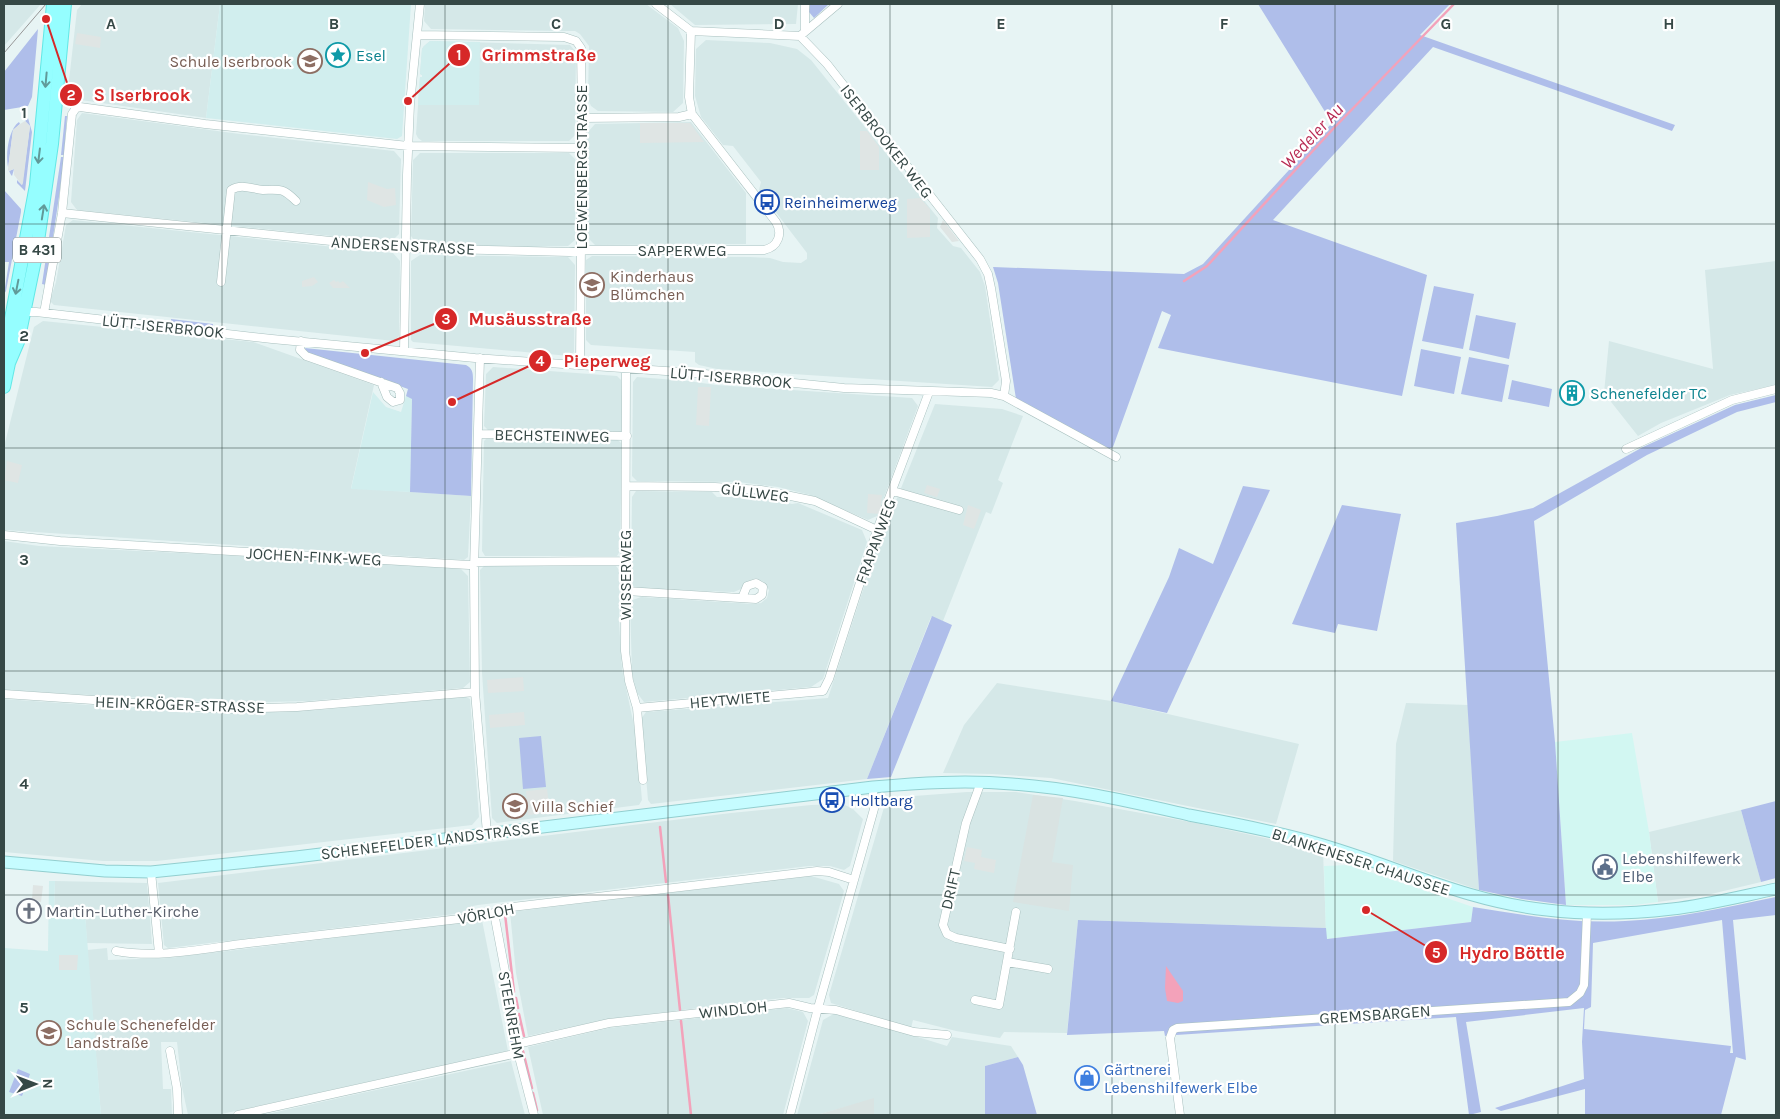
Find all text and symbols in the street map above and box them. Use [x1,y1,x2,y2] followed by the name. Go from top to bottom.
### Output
[106,14,116,33] text: A
[329,14,339,33] text: B
[551,14,561,33] text: C
[774,14,785,33] text: D
[996,14,1006,33] text: E
[1220,14,1229,33] text: F
[1441,14,1451,33] text: G
[1663,14,1675,33] text: H
[446,38,606,71] callout: Grimmstraße
[325,42,351,68] place icon: Esel
[482,44,596,66] text: Grimmstraße
[356,46,386,65] place label: Esel
[456,46,462,64] text: 1
[297,48,323,74] school or university icon: Schule Iserbrook
[170,52,292,71] place label: Schule Iserbrook
[42,71,51,87] one-way arrow
[58,78,200,111] callout: S Iserbrook
[836,81,937,202] street label: ISERBROOKER WEG
[94,84,191,106] text: S Iserbrook
[572,84,591,250] street label: LOEWENBERGSTRASSE
[66,86,76,104] text: 2
[1276,98,1348,174] water label: Wedeler Au
[21,103,27,122] text: 1
[34,147,44,163] one-way arrow
[754,189,780,215] bus stop icon: Reinheimerweg
[784,193,897,212] place label: Reinheimerweg
[38,205,48,221] one-way arrow
[331,232,475,259] street label: ANDERSENSTRASSE
[13,238,61,262] road number: B 431
[638,241,726,260] street label: SAPPERWEG
[610,267,694,304] place label: Kinderhaus Blümchen
[579,272,605,298] school or university icon: Kinderhaus Blümchen
[12,279,22,295] one-way arrow
[433,302,601,335] callout: Musäusstraße
[468,308,592,330] text: Musäusstraße
[441,310,451,328] text: 3
[101,311,225,342] street label: LÜTT-ISERBROOK
[19,326,29,345] text: 2
[528,344,660,377] callout: Pieperweg
[563,350,651,372] text: Pieperweg
[536,352,545,370] text: 4
[669,363,793,392] street label: LÜTT-ISERBROOK
[1559,380,1585,406] building icon: Schenefelder TC
[1590,384,1707,403] place label: Schenefelder TC
[494,425,610,446] street label: BECHSTEINWEG
[720,479,790,506] street label: GÜLLWEG
[851,496,900,586] street label: FRAPANWEG
[616,530,635,620] street label: WISSERWEG
[246,543,382,570] street label: JOCHEN-FINK-WEG
[19,550,29,569] text: 3
[689,686,771,713] street label: HEYTWIETE
[95,692,265,717] street label: HEIN-KRÖGER-STRASSE
[19,774,29,793] text: 4
[819,787,845,813] bus stop icon: Holtbarg
[850,791,913,810] place label: Holtbarg
[502,793,528,819] school or university icon: Villa Schief
[532,797,614,816] place label: Villa Schief
[320,818,541,863] street label: SCHENEFELDER LANDSTRASSE
[1269,824,1452,899] street label: BLANKENESER CHAUSSEE
[1622,849,1741,886] place label: Lebenshilfewerk Elbe
[1592,854,1618,880] public building icon: Lebenshilfewerk Elbe
[937,867,964,911] street label: DRIFT
[16,898,42,924] church icon: Martin-Luther-Kirche
[456,899,516,928] street label: VÖRLOH
[46,902,199,921] place label: Martin-Luther-Kirche
[1424,936,1574,969] callout: Hydro Böttle
[1459,942,1565,964] text: Hydro Böttle
[1432,944,1441,962] text: 5
[494,969,529,1061] street label: STEENREHM
[698,996,768,1023] street label: WINDLOH
[19,998,29,1017] text: 5
[1319,1001,1431,1028] street label: GREMSBARGEN
[66,1015,215,1052] place label: Schule Schenefelder Landstraße
[36,1020,62,1046] school or university icon: Schule Schenefelder Landstraße
[10,1059,60,1109] north arrow
[1104,1060,1258,1097] place label: Gärtnerei Lebenshilfewerk Elbe
[1074,1065,1100,1091] shop icon: Gärtnerei Lebenshilfewerk Elbe
[39,1079,56,1089] text: N

